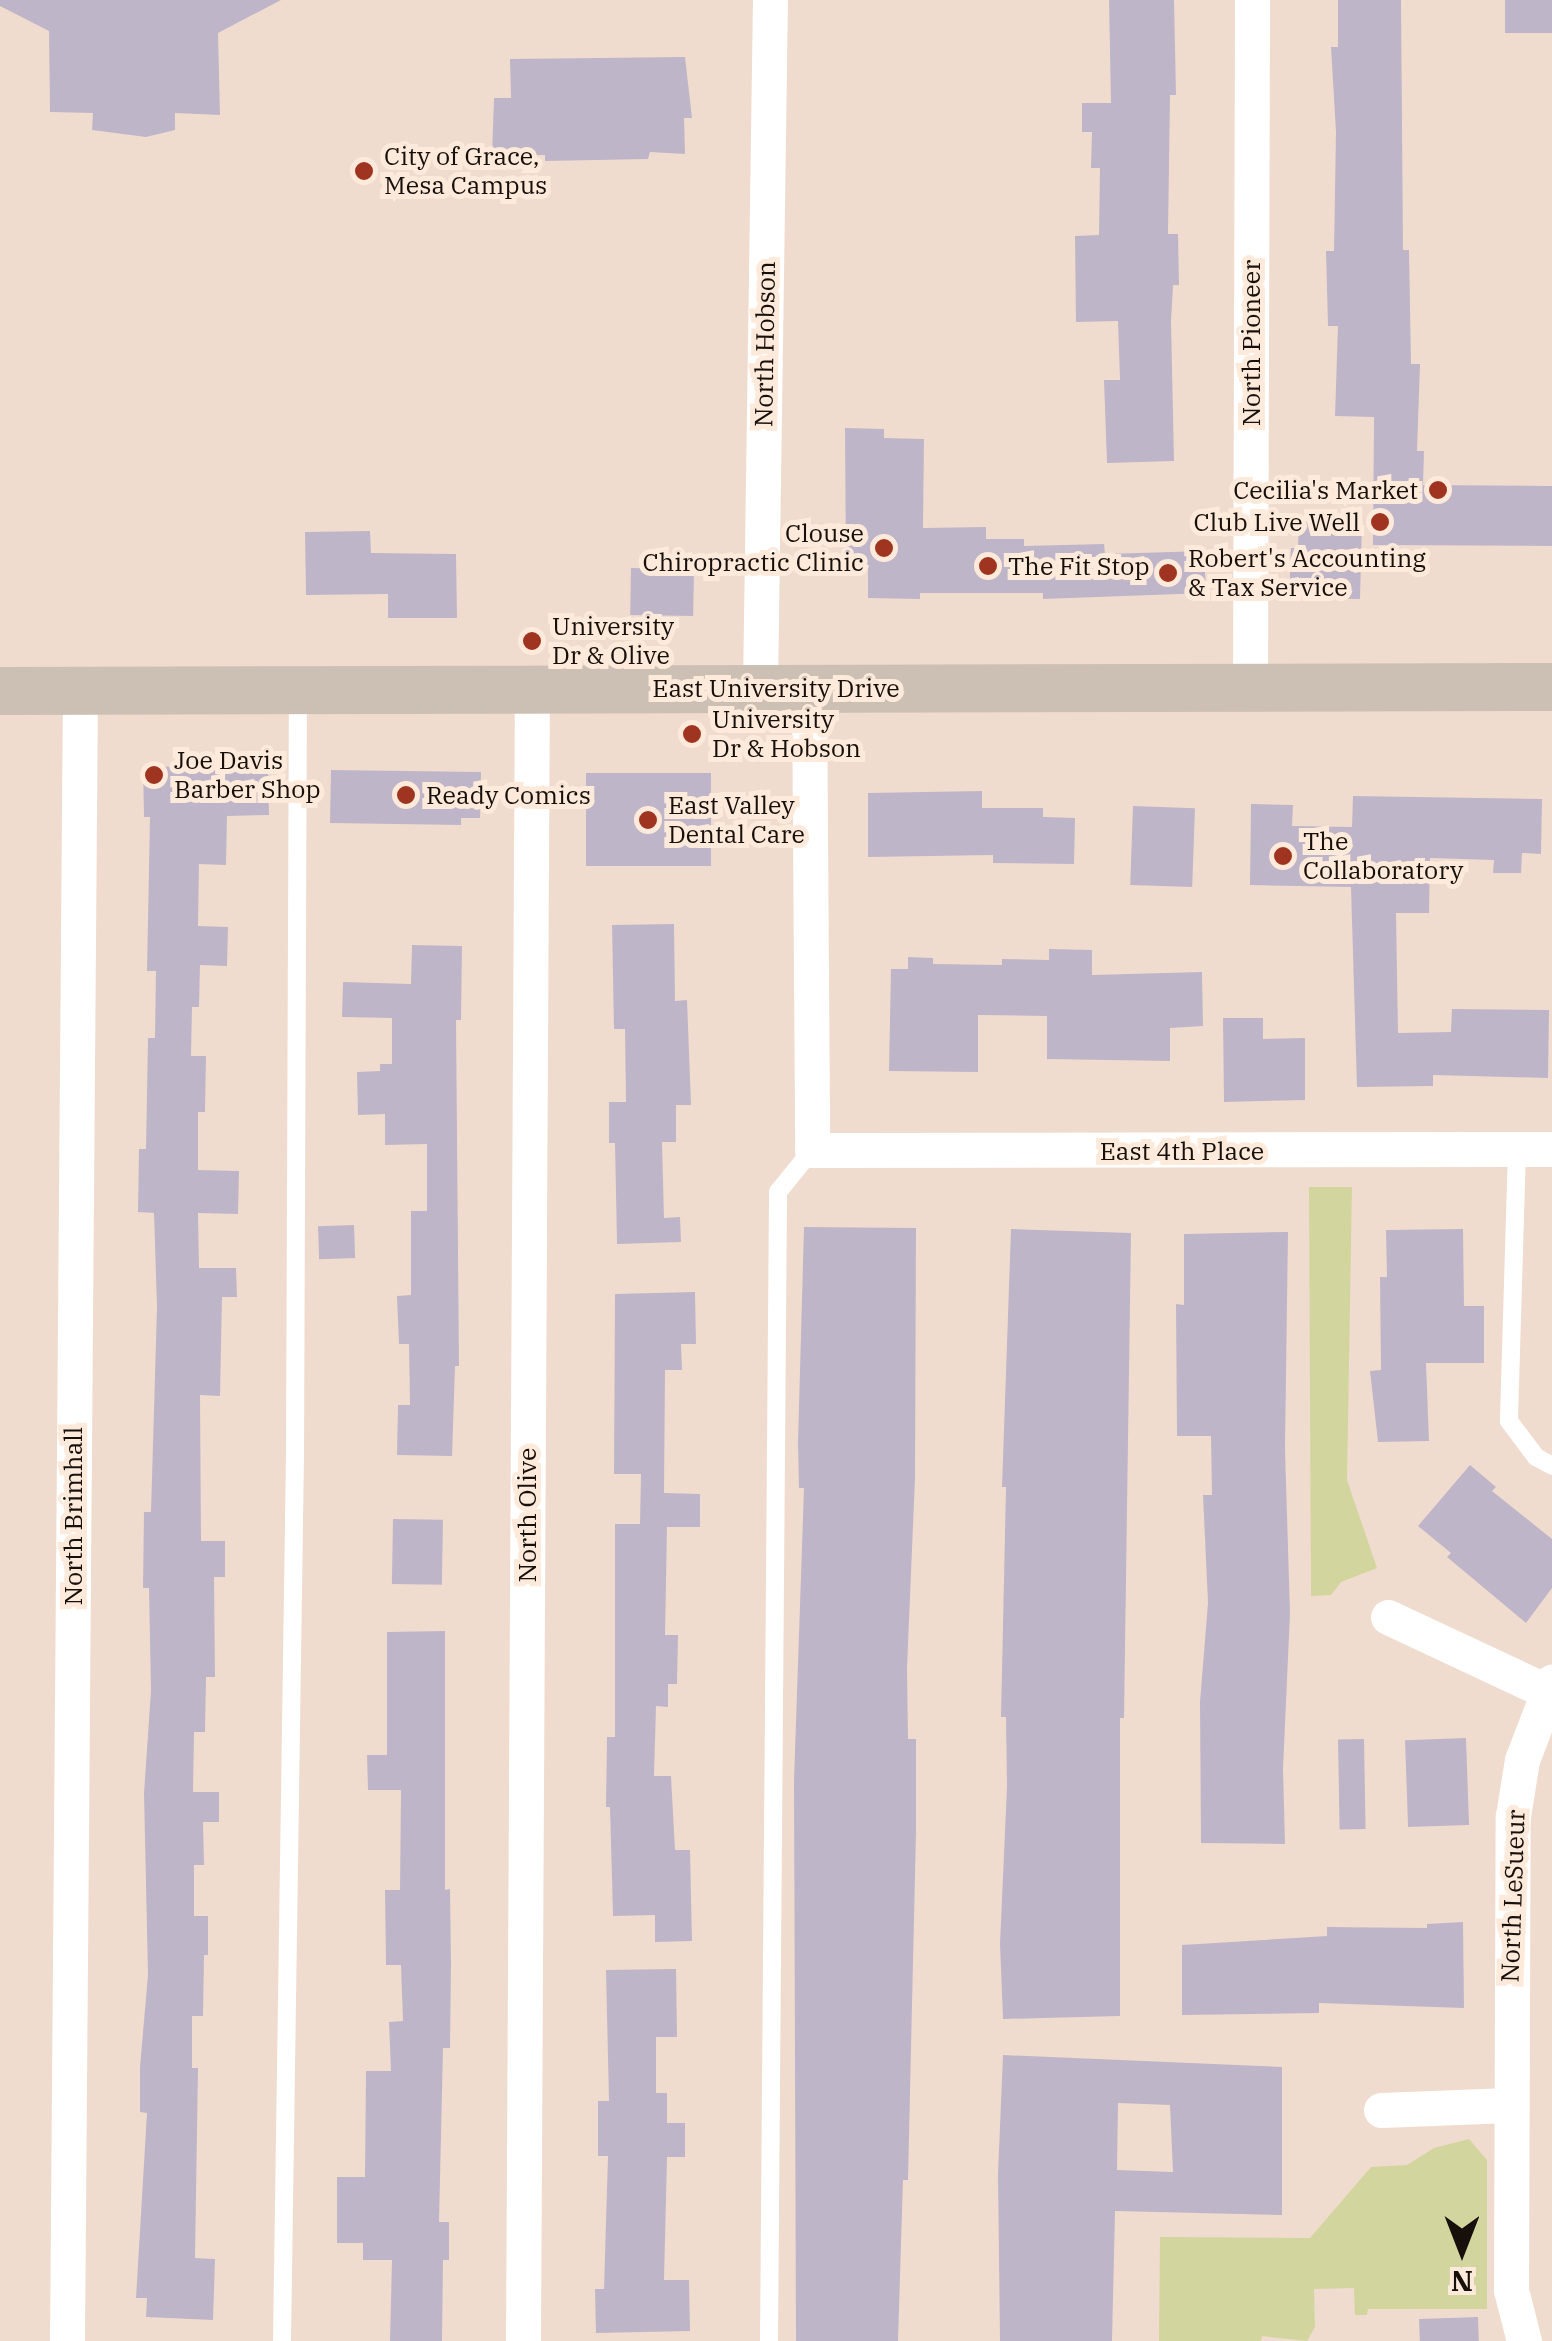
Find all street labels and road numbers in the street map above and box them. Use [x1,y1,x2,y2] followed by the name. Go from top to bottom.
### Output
[1236,260,1266,426] street label: North Pioneer
[749,261,781,427] street label: North Hobson
[652,673,900,703] street label: East University Drive
[1100,1136,1264,1166] street label: East 4th Place
[58,1427,88,1605] street label: North Brimhall
[512,1448,542,1582] street label: North Olive
[1495,1809,1531,1983] street label: North LeSueur

